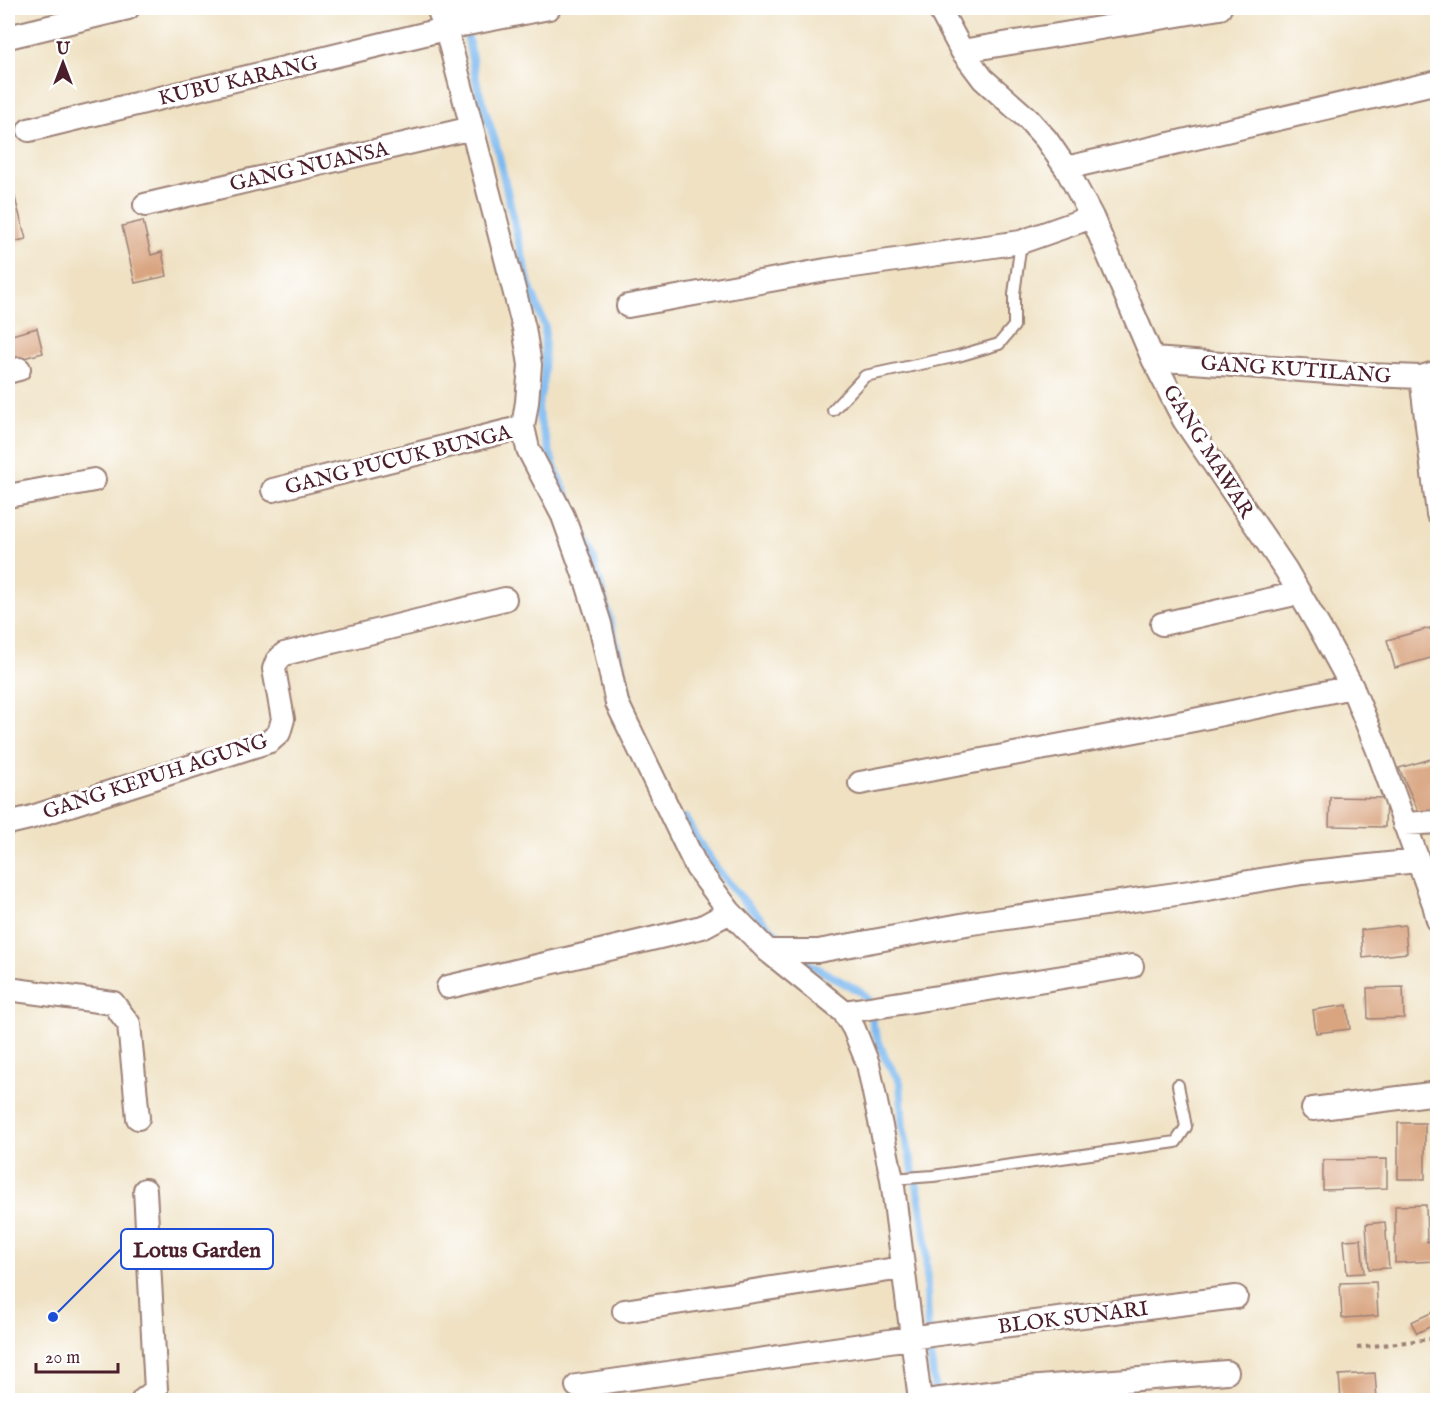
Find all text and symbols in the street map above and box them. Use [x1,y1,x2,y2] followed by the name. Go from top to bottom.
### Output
[33,33,93,93] north arrow
[55,40,70,60] text: U
[156,50,321,113] street label: KUBU KARANG
[227,136,392,199] street label: GANG NUANSA
[1200,350,1392,391] street label: GANG KUTILANG
[1156,380,1260,524] street label: GANG MAWAR
[282,419,515,502] street label: GANG PUCUK BUNGA
[40,728,272,827] street label: GANG KEPUH AGUNG
[121,1229,273,1269] callout: Lotus Garden
[133,1237,261,1265] text: Lotus Garden
[997,1296,1150,1341] street label: BLOK SUNARI
[36,1336,118,1374] scale bar
[45,1347,80,1370] text: 20 m

